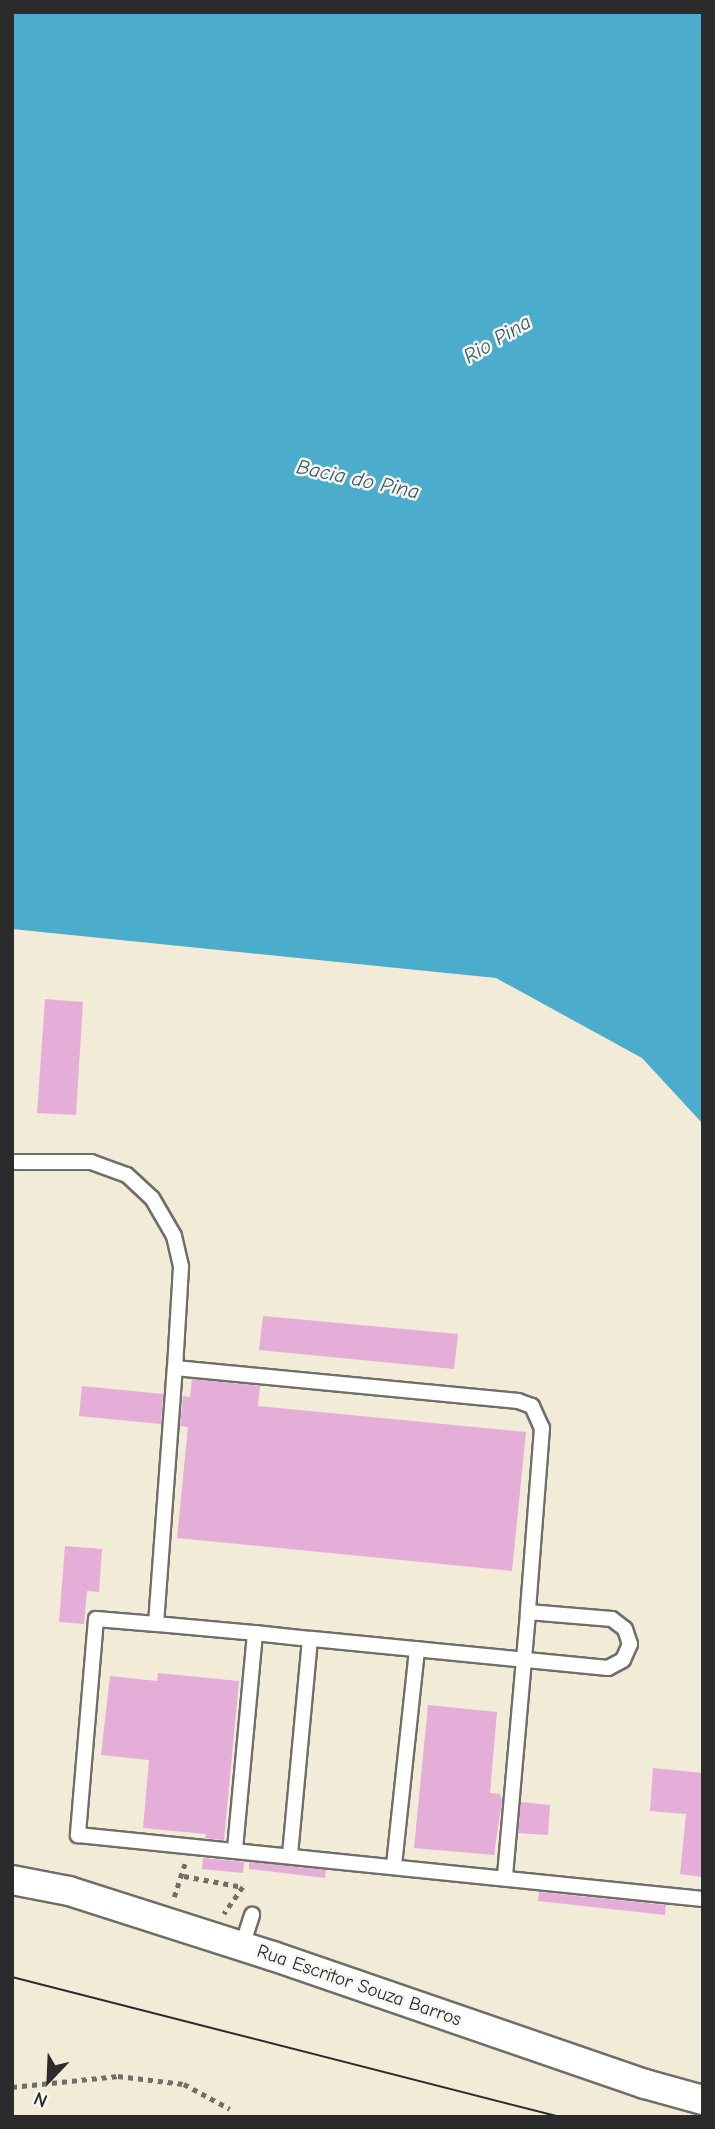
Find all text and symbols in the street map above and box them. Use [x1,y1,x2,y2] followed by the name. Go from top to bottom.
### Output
[459,309,535,369] water label: Rio Pina
[294,454,422,504] water label: Bacia do Pina
[254,1940,464,2032] street label: Rua Escritor Souza Barros
[14,2045,84,2115] north arrow
[31,2087,51,2112] text: N

